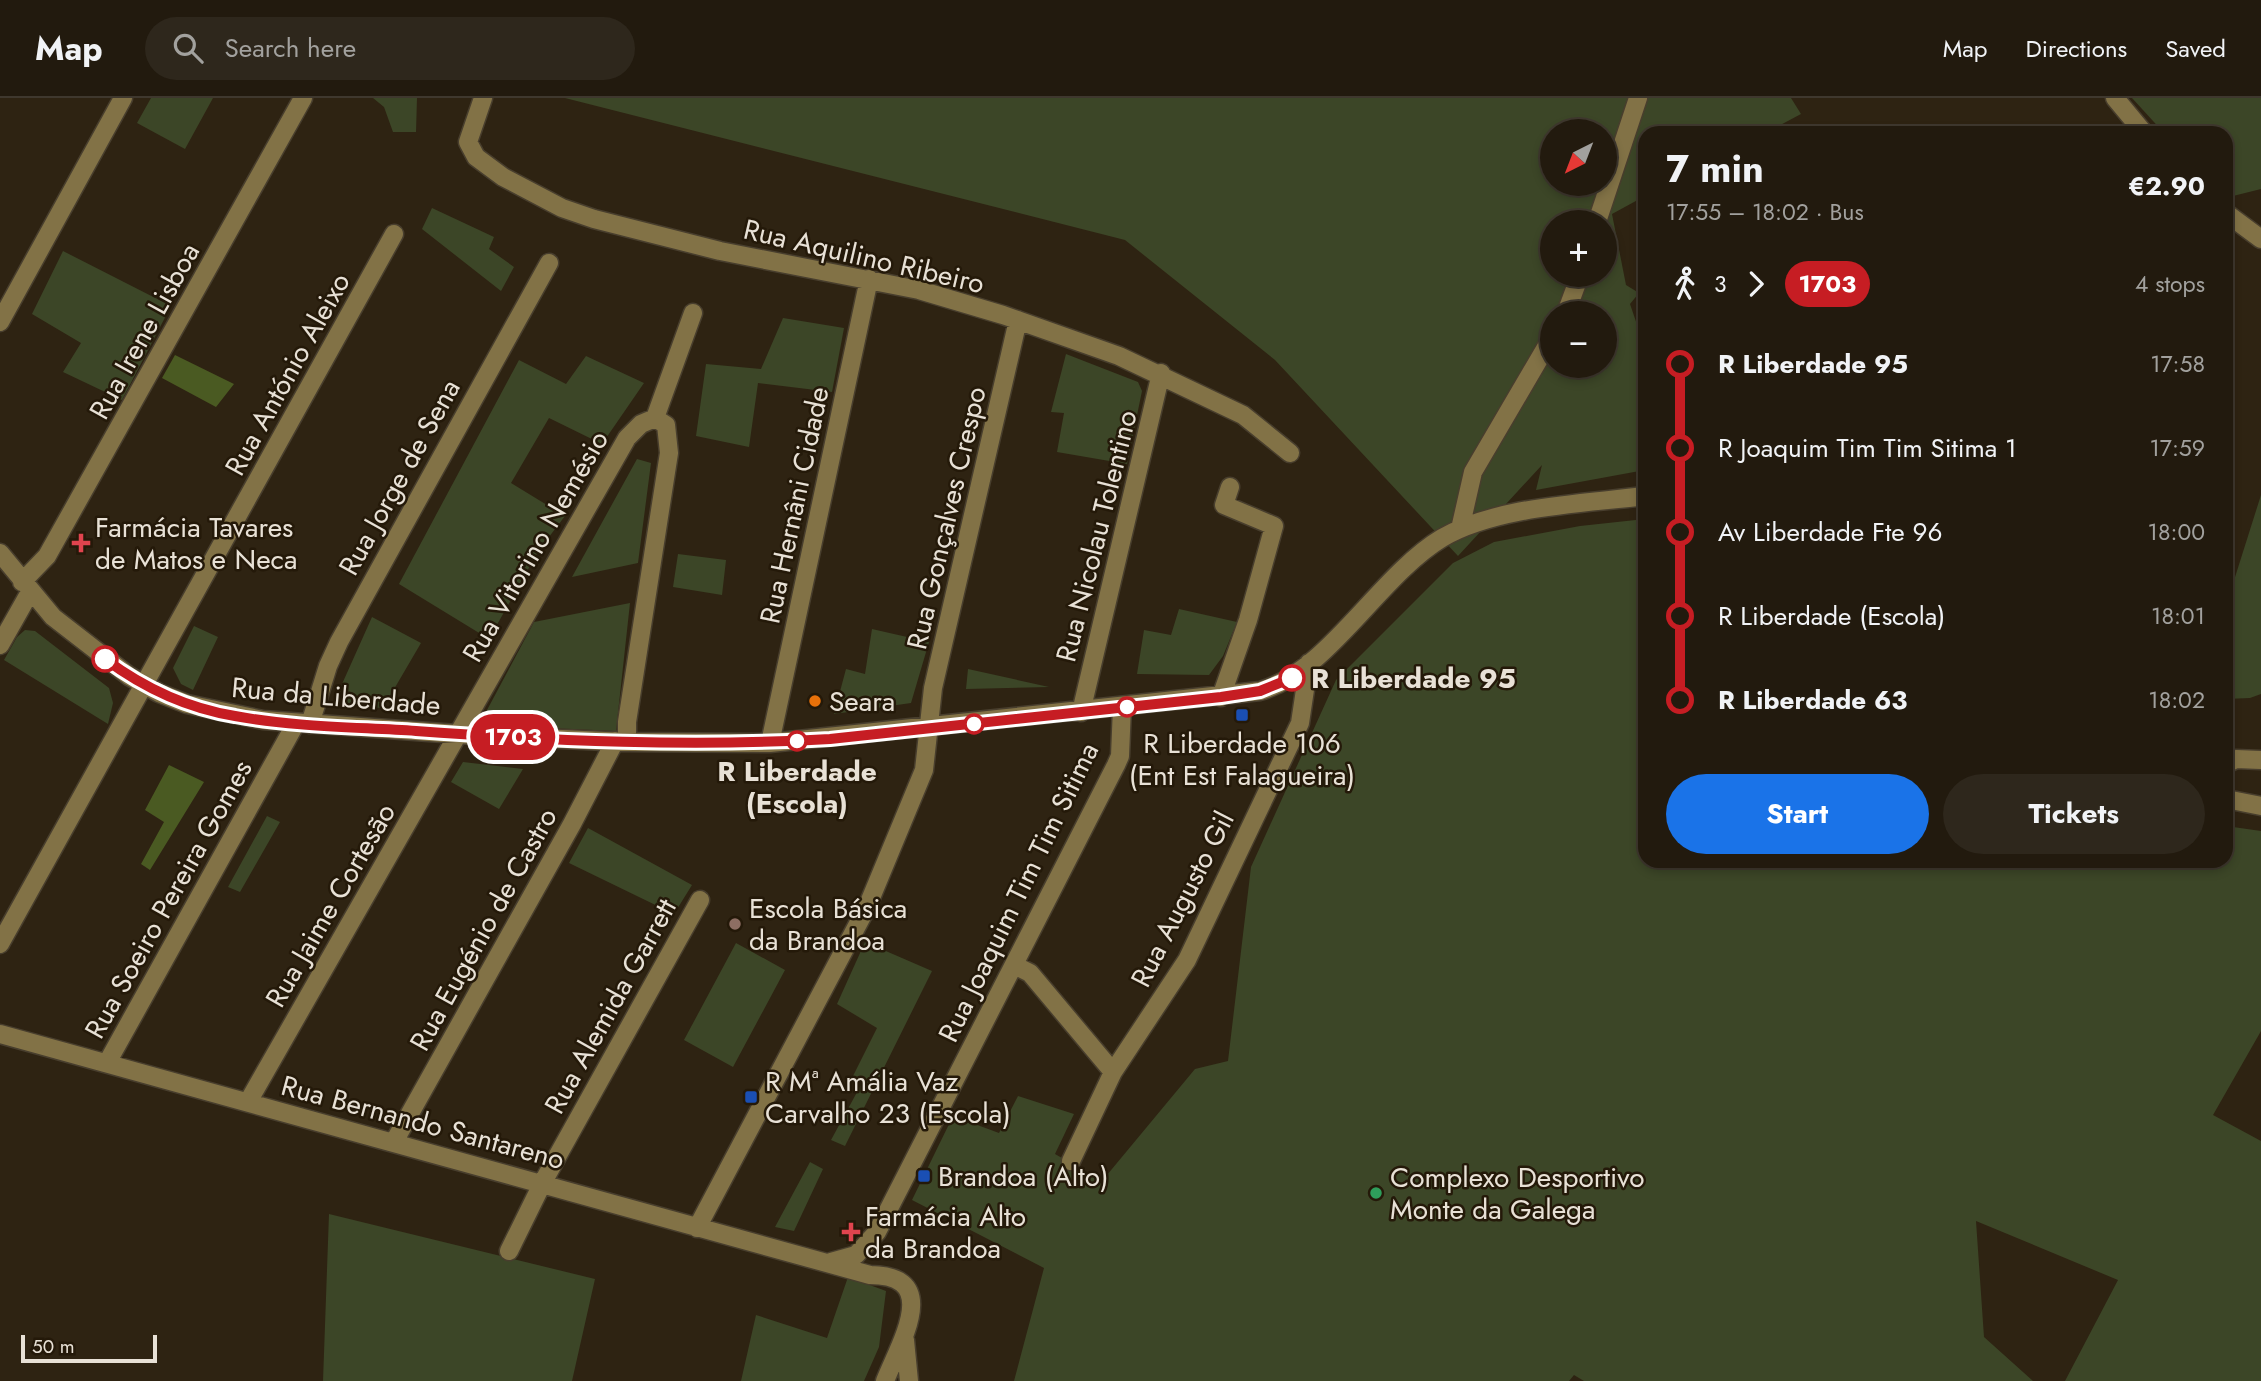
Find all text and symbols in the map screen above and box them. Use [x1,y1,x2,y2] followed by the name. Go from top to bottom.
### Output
[145,17,635,80] search box
[35,25,103,72] text: Map
[169,29,207,67] icon: search
[225,29,356,67] text: Search here
[1943,31,1988,66] text: Map
[2026,31,2127,66] text: Directions
[2165,31,2226,66] text: Saved
[1540,119,1617,196] north arrow
[1540,119,1617,378] map controls
[1666,141,1764,196] text: 7 min
[2128,167,2205,205] text: €2.90
[1666,195,1864,229] text: 17:55 – 18:02 · Bus
[739,209,988,304] street label: Rua Aquilino Ribeiro
[1540,210,1617,287] button: +
[79,236,210,427] street label: Rua Irene Lisboa
[215,265,360,483] street label: Rua António Aleixo
[1666,265,1704,303] icon: walk
[1737,265,1775,303] icon: forward
[1799,266,1856,301] text: 1703
[1714,267,1727,301] text: 3
[2135,267,2205,301] text: 4 stops
[1540,301,1617,378] button: −
[1718,345,1908,383] text: R Liberdade 95
[2150,347,2205,381] text: 17:58
[328,372,470,583] street label: Rua Jorge de Sena
[749,383,840,627] street label: Rua Hernâni Cidade
[896,383,997,654] street label: Rua Gonçalves Crespo
[1045,406,1148,666] street label: Rua Nicolau Tolentino
[452,423,619,670] street label: Rua Vitorino Nemésio
[1718,429,2017,467] text: R Joaquim Tim Tim Sitima 1
[2149,431,2205,465] text: 17:59
[95,507,297,580] place label: Farmácia Tavares de Matos e Neca
[1718,513,1942,551] text: Av Liberdade Fte 96
[2148,515,2205,549] text: 18:00
[73,535,89,551] marker: Farmácia Tavares de Matos e Neca
[1718,597,1945,635] text: R Liberdade (Escola)
[2151,599,2205,633] text: 18:01
[92,646,118,672] unlabelled marker
[1311,658,1516,699] place label: R Liberdade 95
[1279,665,1305,691] marker: R Liberdade 95
[230,667,442,726] street label: Rua da Liberdade
[829,681,895,722] place label: Seara
[1718,681,1908,719] text: R Liberdade 63
[2148,683,2205,717] text: 18:02
[807,693,823,709] marker: Seara
[1117,697,1137,717] unlabelled marker
[1234,707,1250,723] marker: R Liberdade 106 (Ent Est Falagueira)
[464,714,562,760] line badge: 1703
[964,714,984,734] unlabelled marker
[484,719,542,754] text: 1703
[1129,723,1355,796] place label: R Liberdade 106 (Ent Est Falagueira)
[787,731,807,751] marker: R Liberdade (Escola)
[928,735,1109,1049] street label: Rua Joaquim Tim Tim Sitima
[717,751,877,824] place label: R Liberdade (Escola)
[75,752,262,1046] street label: Rua Soeiro Pereira Gomes
[1666,774,1929,854] button: Start
[1943,774,2205,854] button: Tickets
[255,796,406,1015] street label: Rua Jaime Cortesão
[399,800,567,1058] street label: Rua Eugénio de Castro
[1120,804,1244,994] street label: Rua Augusto Gil
[749,888,907,961] place label: Escola Básica da Brandoa
[534,891,687,1121] street label: Rua Alemida Garrett
[727,916,743,932] marker: Escola Básica da Brandoa
[765,1061,1011,1134] place label: R Mª Amália Vaz Carvalho 23 (Escola)
[277,1065,569,1180] street label: Rua Bernando Santareno
[743,1089,759,1105] marker: R Mª Amália Vaz Carvalho 23 (Escola)
[938,1156,1109,1197] place label: Brandoa (Alto)
[1390,1157,1645,1230] place label: Complexo Desportivo Monte da Galega
[916,1168,932,1184] marker: Brandoa (Alto)
[1368,1185,1384,1201] marker: Complexo Desportivo Monte da Galega
[865,1196,1026,1269] place label: Farmácia Alto da Brandoa
[843,1224,859,1240] marker: Farmácia Alto da Brandoa
[21,1332,158,1364] scale bar
[32,1333,75,1360] text: 50 m

